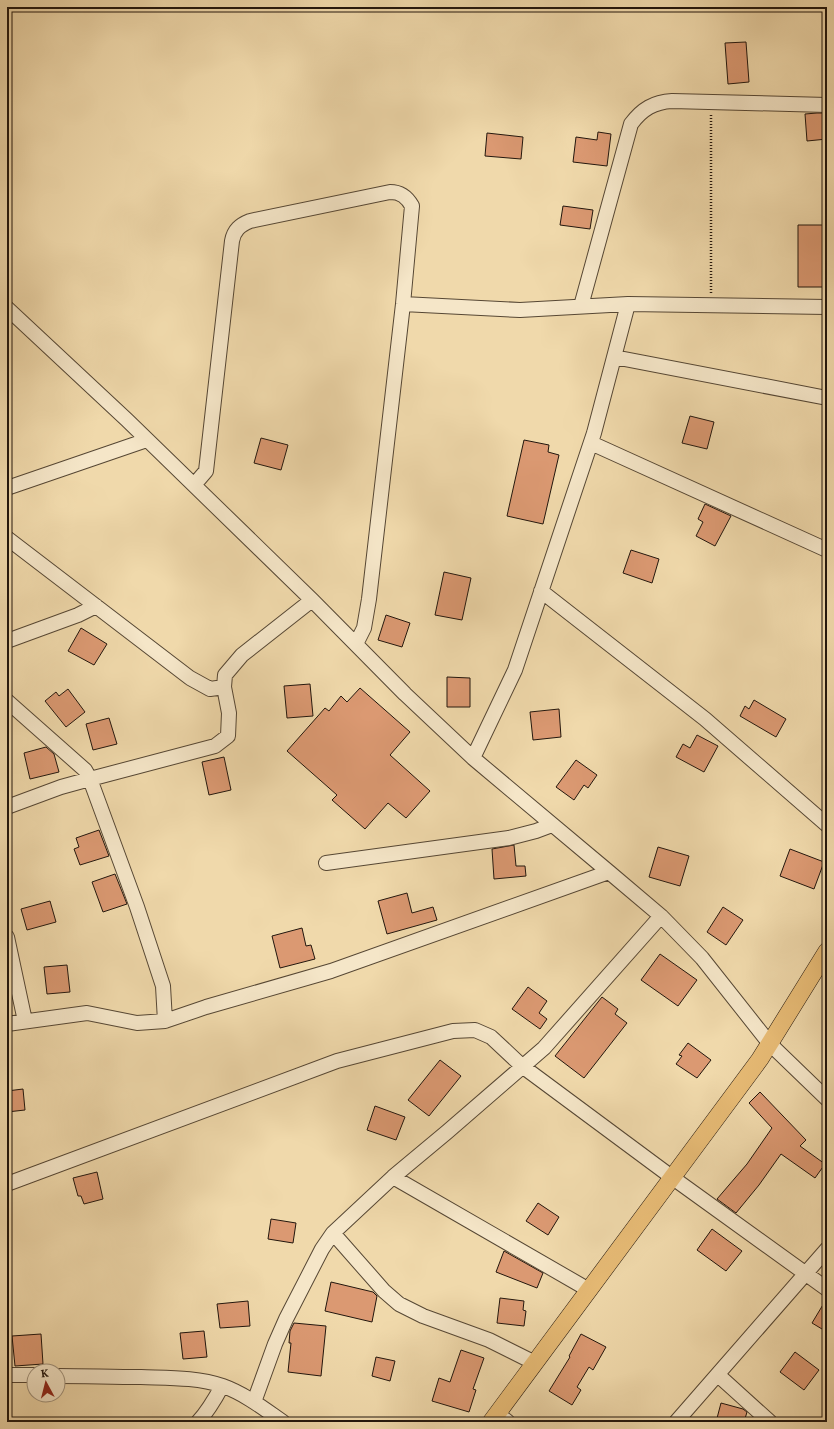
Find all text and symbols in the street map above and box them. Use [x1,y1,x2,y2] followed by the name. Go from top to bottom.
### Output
[26,1363,66,1403] north arrow
[40,1367,50,1382] text: K

